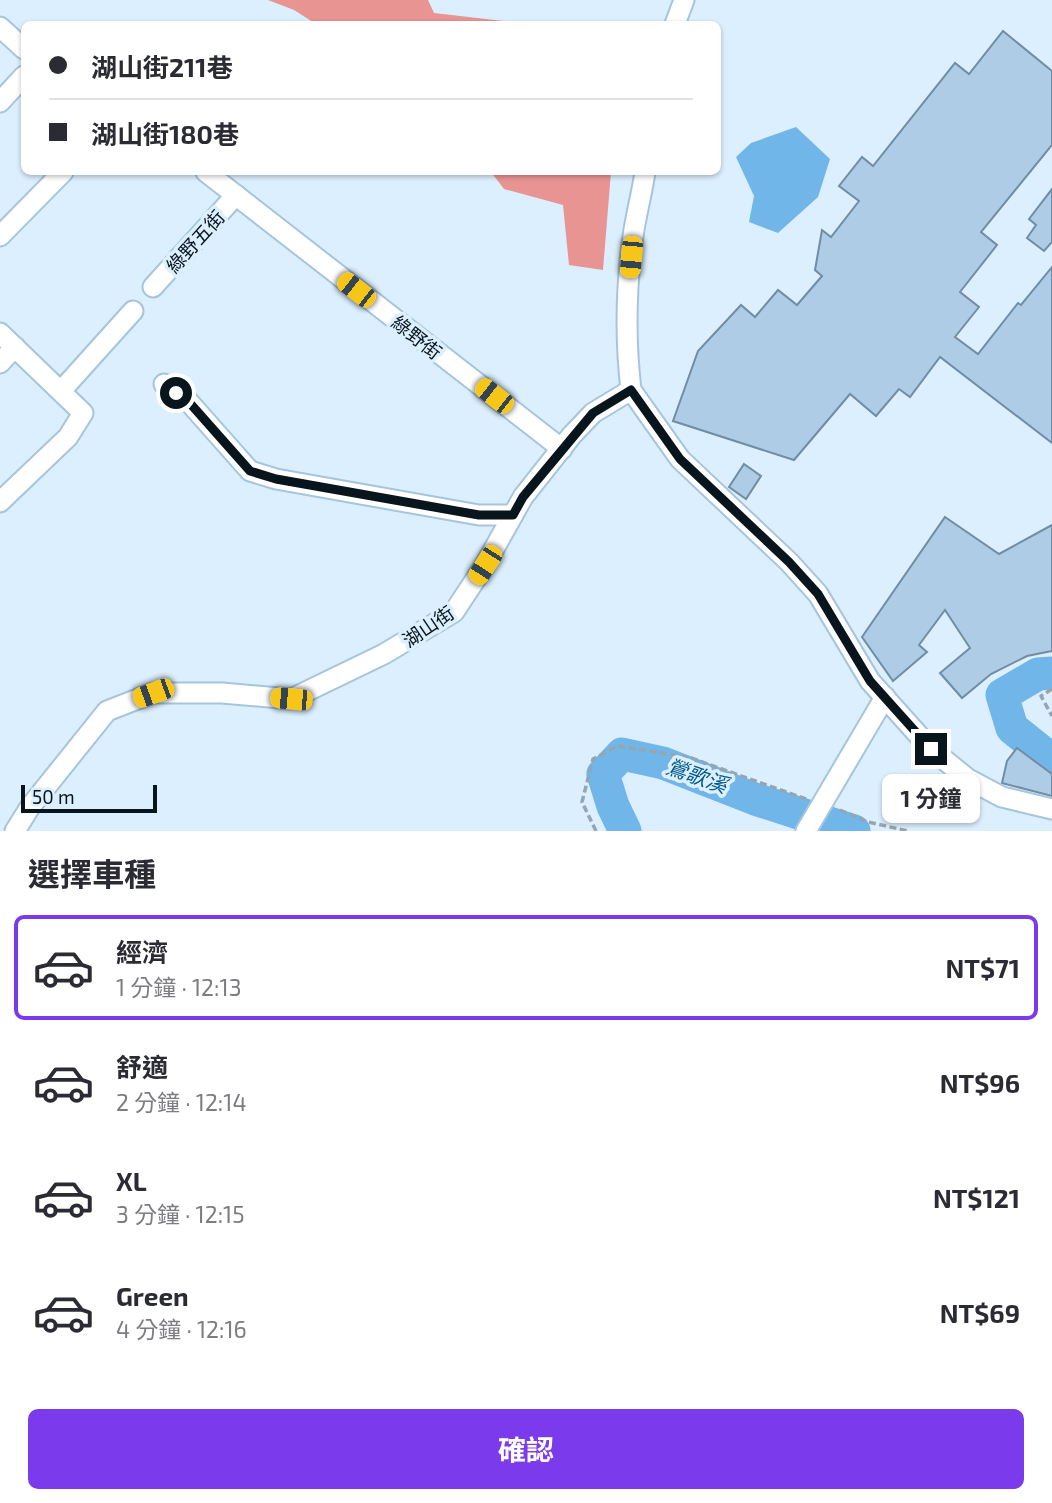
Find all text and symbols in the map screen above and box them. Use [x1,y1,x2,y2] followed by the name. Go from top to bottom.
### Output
[91,51,233,82] text: 湖山街211巷
[91,118,239,149] text: 湖山街180巷
[161,205,229,277] street label: 綠野五街
[619,235,644,279] car
[333,269,380,311] car
[387,310,447,364] street label: 綠野街
[471,375,518,417] car
[160,377,192,409] route start
[465,542,506,588] car
[398,601,458,651] street label: 湖山街
[130,676,177,710] car
[270,687,313,711] car
[915,733,947,765] route end
[663,753,734,798] water label: 鶯歌溪
[882,774,980,822] callout: 1 分鐘
[21,782,158,814] scale bar
[901,784,961,812] text: 1 分鐘
[32,785,75,808] text: 50 m
[28,854,156,892] text: 選擇車種
[32,936,95,999] icon: car
[116,936,168,967] text: 經濟
[946,952,1020,983] text: NT$71
[116,973,241,1001] text: 1 分鐘 · 12:13
[32,1051,95,1114] icon: car
[116,1051,168,1082] text: 舒適
[940,1067,1020,1098] text: NT$96
[116,1088,247,1116] text: 2 分鐘 · 12:14
[116,1165,147,1196] text: XL
[32,1166,95,1229] icon: car
[933,1182,1020,1213] text: NT$121
[116,1200,245,1228] text: 3 分鐘 · 12:15
[116,1280,189,1311] text: Green
[32,1281,95,1344] icon: car
[940,1297,1020,1328] text: NT$69
[116,1315,247,1343] text: 4 分鐘 · 12:16
[28,1409,1024,1489] button: 確認

